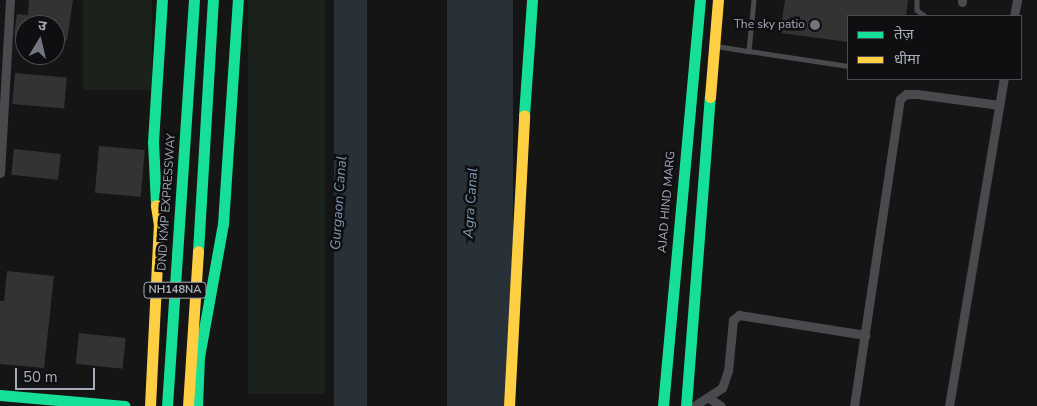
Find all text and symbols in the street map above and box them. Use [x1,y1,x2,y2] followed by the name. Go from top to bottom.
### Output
[15,15,65,65] north arrow
[847,15,1022,80] legend
[37,16,48,36] text: उ
[734,18,805,32] place label: The sky patio
[809,19,821,31] marker: The sky patio
[894,24,914,44] text: तेज़
[894,49,920,69] text: धीमा
[155,133,179,271] street label: DND KMP EXPRESSWAY
[655,150,679,254] street label: AJAD HIND MARG
[327,156,351,250] water label: Gurgaon Canal
[460,167,482,239] water label: Agra Canal
[142,282,208,298] road number: NH148NA
[18,358,98,390] scale bar
[23,367,58,387] text: 50 m

